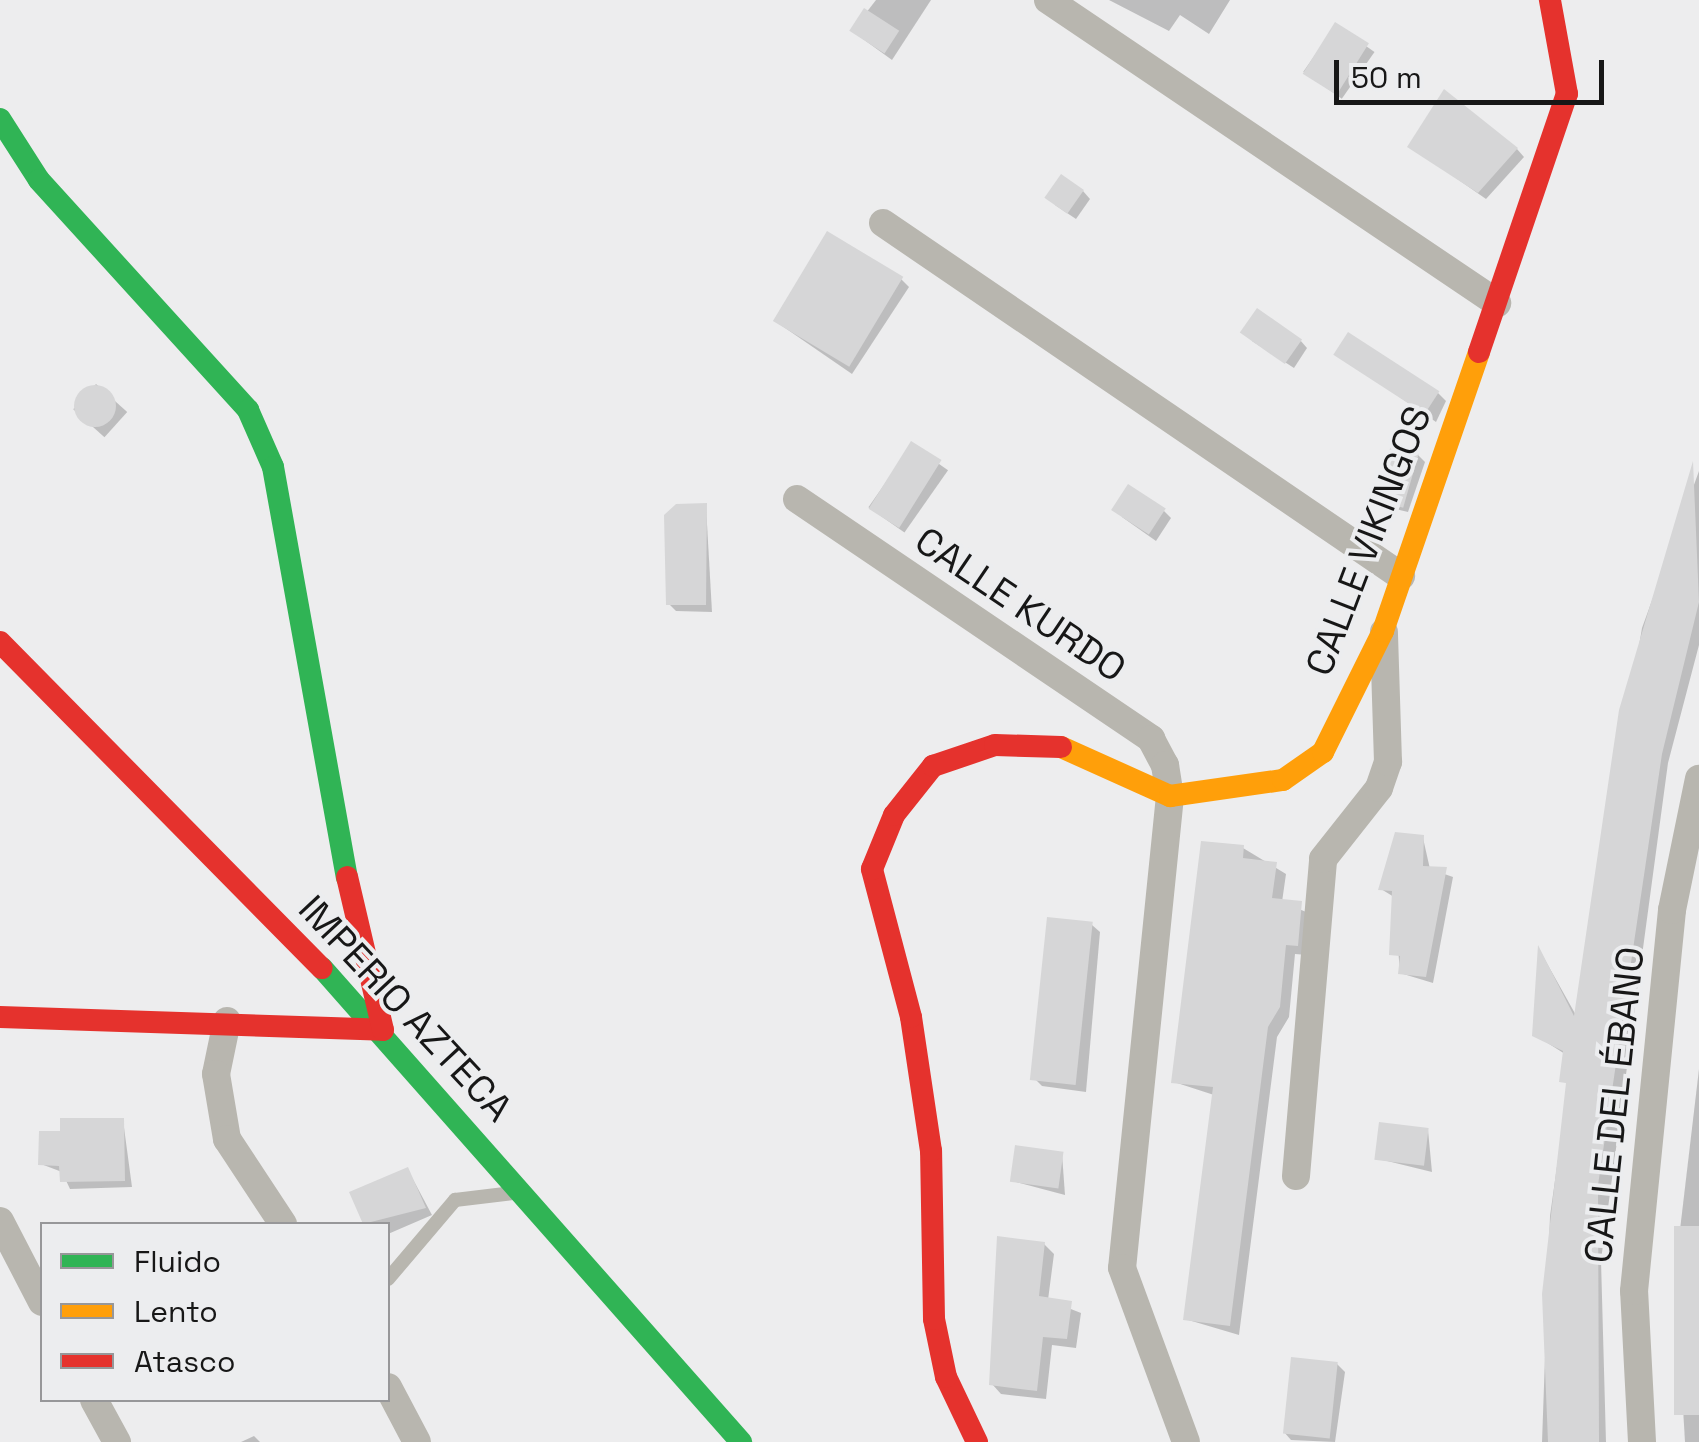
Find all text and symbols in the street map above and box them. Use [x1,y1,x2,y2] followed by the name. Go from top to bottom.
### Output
[1339,40,1609,102] scale bar
[1351,58,1422,97] text: 50 m
[1297,400,1441,682] street label: CALLE VIKINGOS
[906,518,1134,692] street label: CALLE KURDO
[289,886,521,1132] street label: IMPERIO AZTECA
[1576,944,1654,1266] street label: CALLE DEL ÉBANO
[40,1222,390,1402] legend
[134,1242,221,1281] text: Fluido
[134,1292,218,1331] text: Lento
[134,1342,235,1381] text: Atasco

